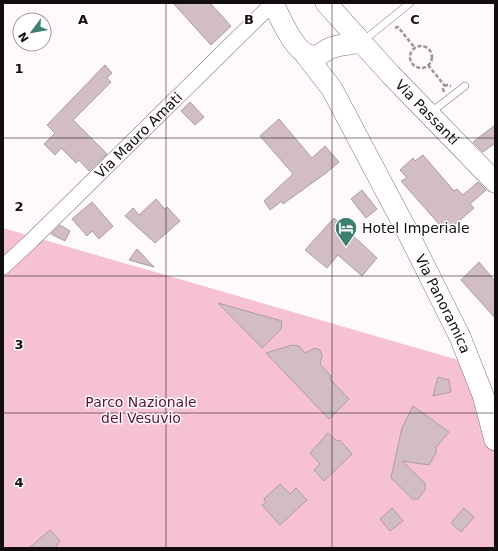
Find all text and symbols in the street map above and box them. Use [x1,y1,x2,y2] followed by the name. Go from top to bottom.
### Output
[12,12,52,52] north arrow
[78,12,88,27] text: A
[244,12,254,27] text: B
[410,12,420,27] text: C
[16,30,32,44] text: N
[14,61,24,76] text: 1
[392,77,462,148] street label: Via Passanti
[92,89,185,181] street label: Via Mauro Amati
[14,199,24,214] text: 2
[333,215,359,248] hotel icon: Hotel Imperiale
[362,220,470,236] place label: Hotel Imperiale
[412,252,474,356] street label: Via Panoramica
[14,337,24,352] text: 3
[85,394,197,426] park label: Parco Nazionale del Vesuvio
[14,475,24,490] text: 4

